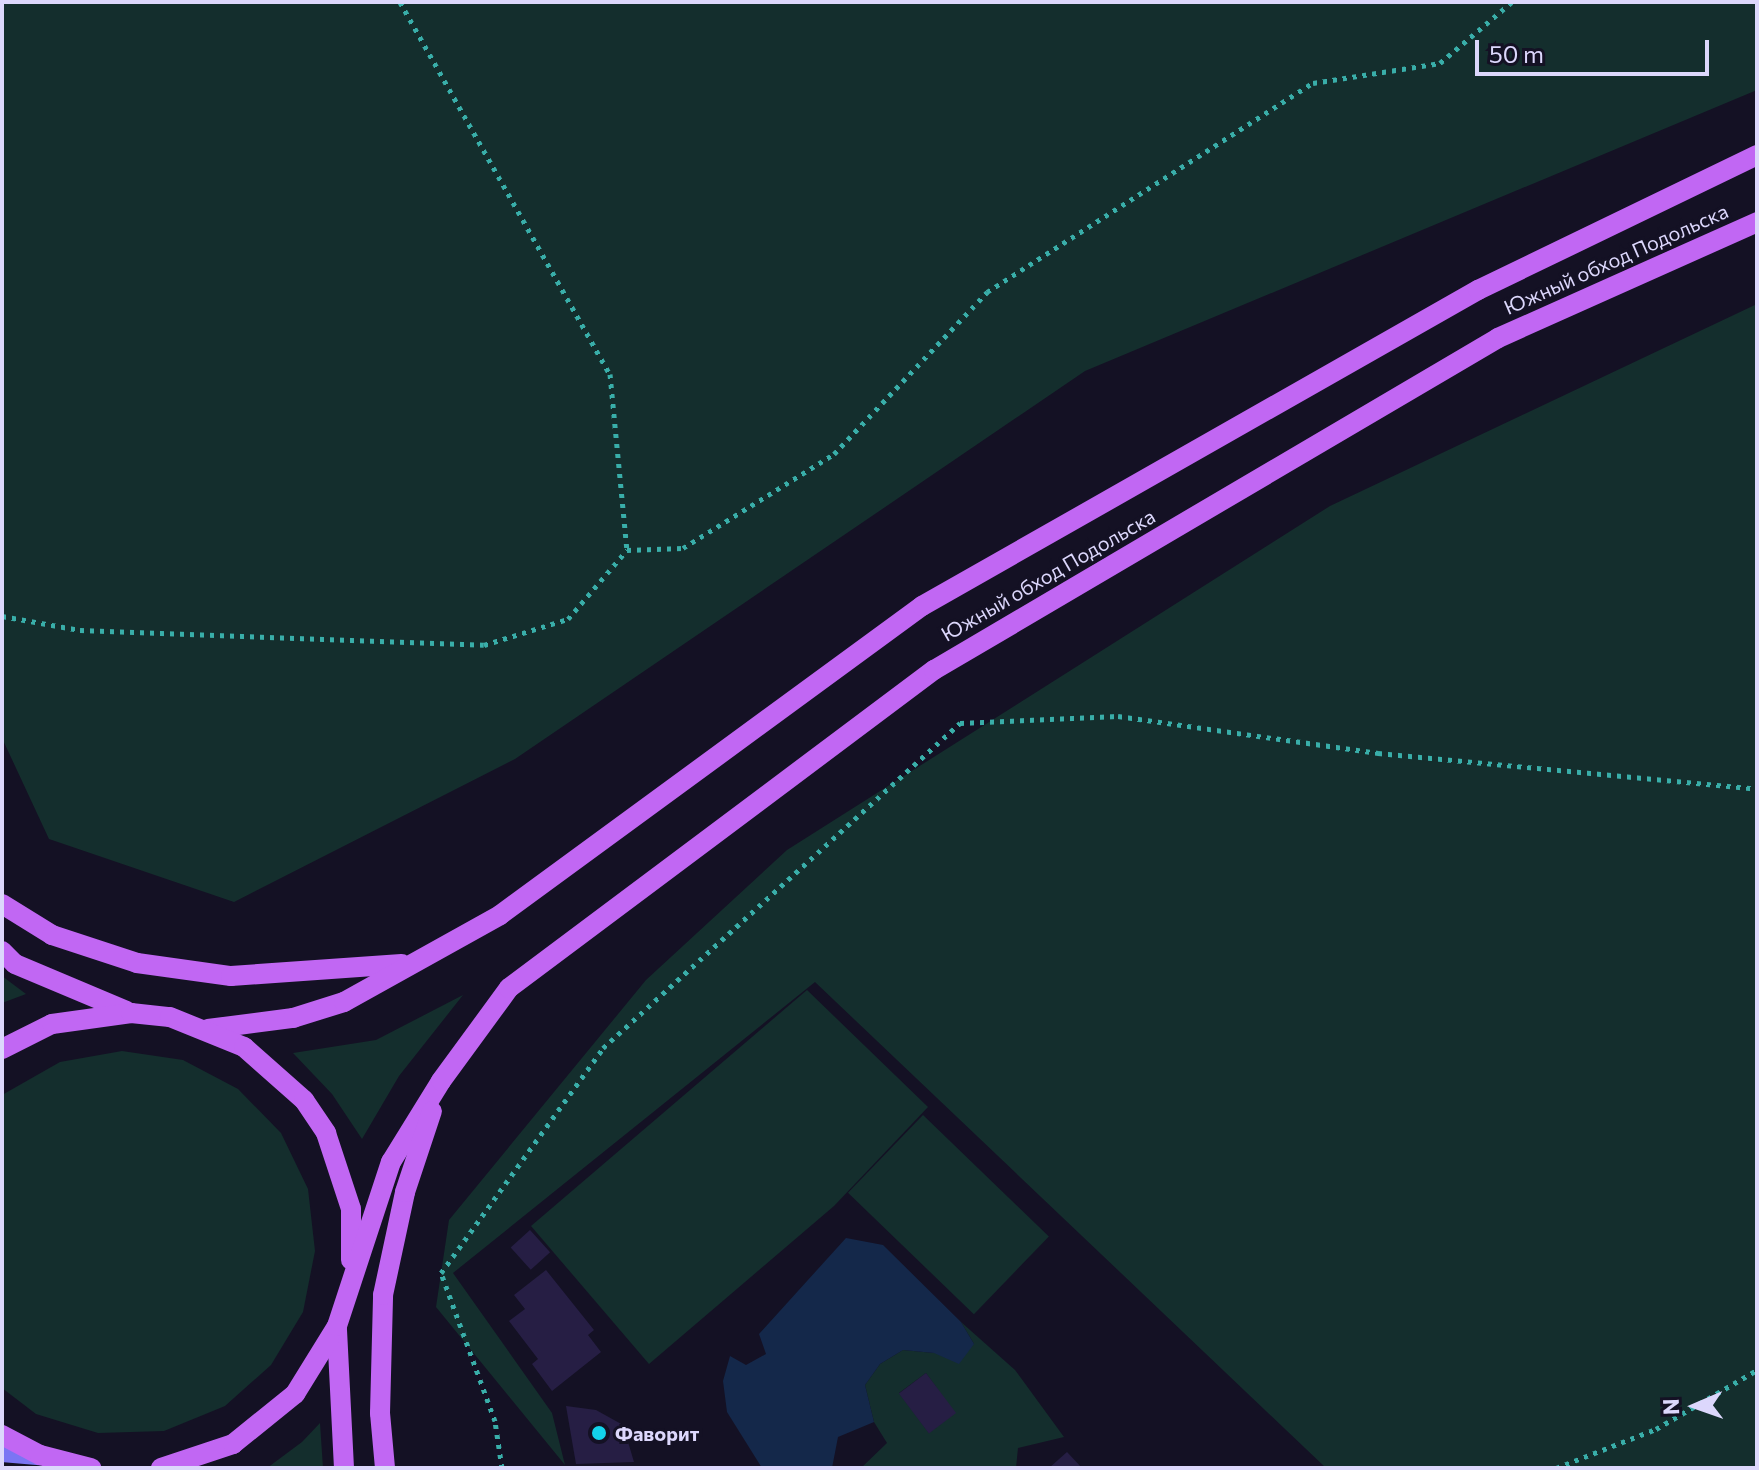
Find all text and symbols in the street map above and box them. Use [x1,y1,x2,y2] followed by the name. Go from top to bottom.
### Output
[1479,24,1713,74] scale bar
[1489,39,1544,68] text: 50 m
[1500,199,1732,319] street label: Южный обход Подольска
[937,504,1159,646] street label: Южный обход Подольска
[1655,1366,1735,1446] north arrow
[1657,1398,1684,1416] text: N
[615,1421,699,1445] place label: Фаворит
[590,1424,608,1442] marker: Фаворит

